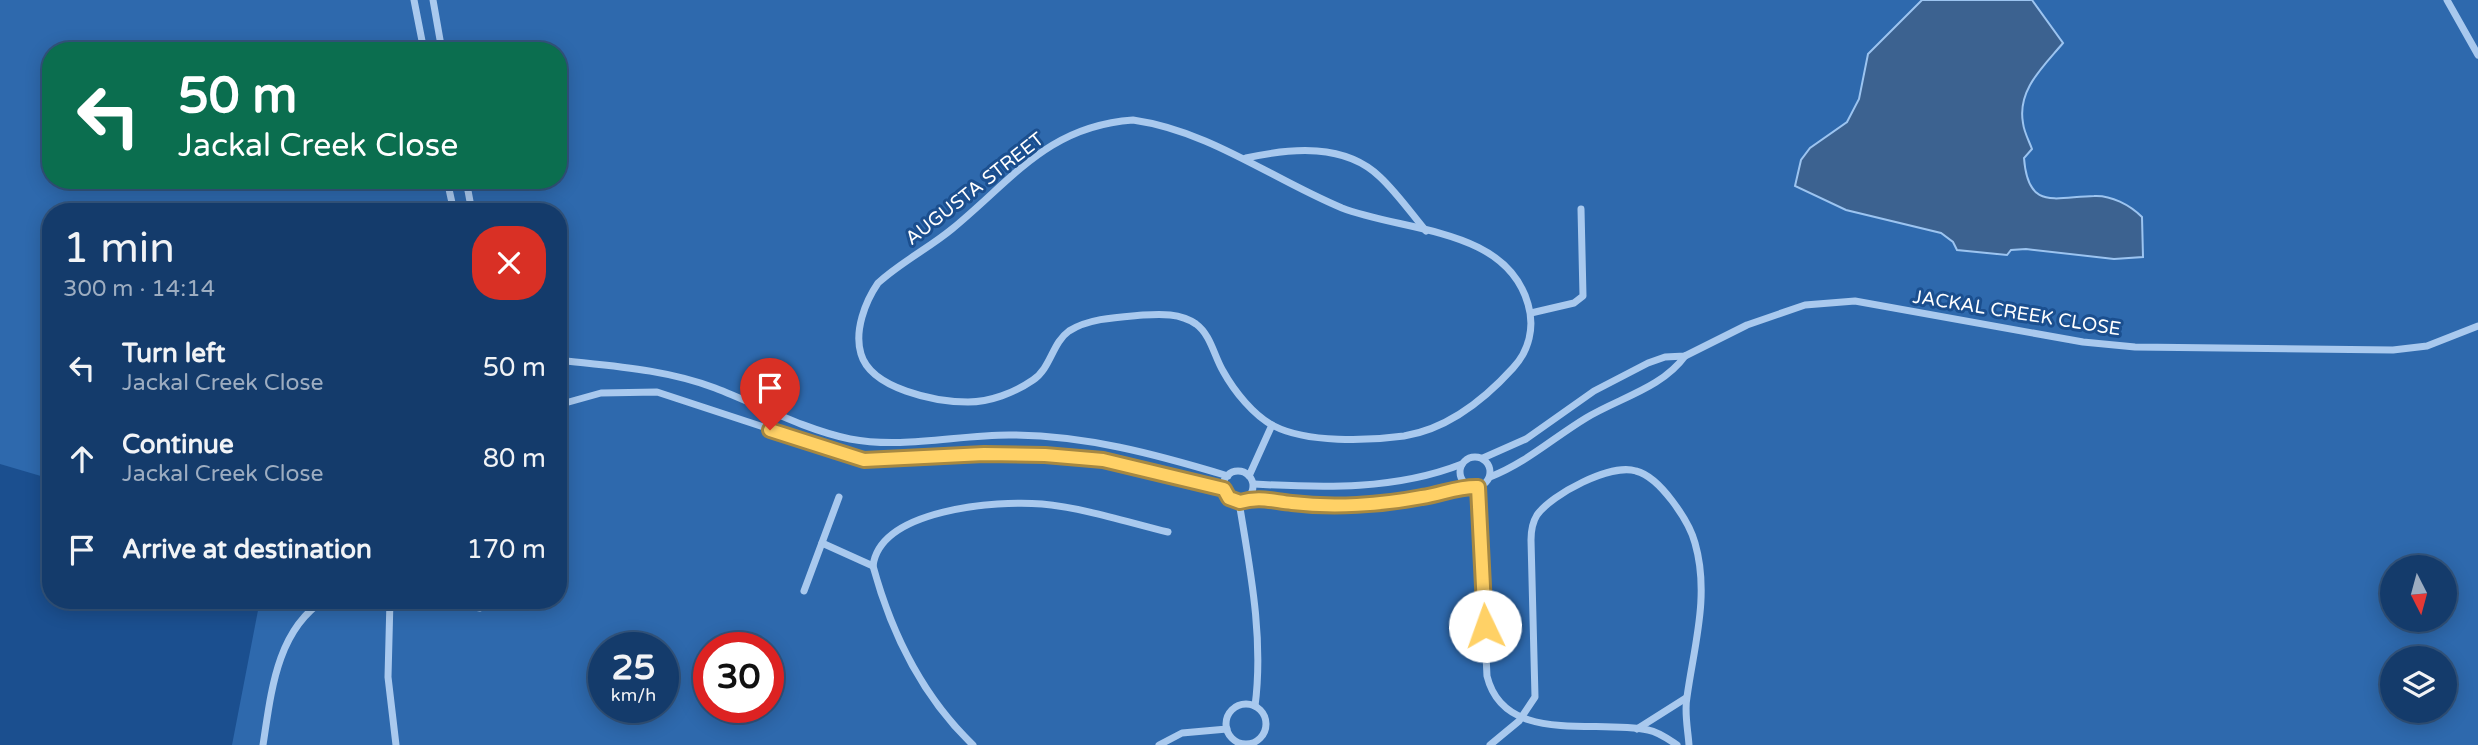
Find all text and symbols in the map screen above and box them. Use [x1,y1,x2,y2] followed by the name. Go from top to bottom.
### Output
[178,67,297,126] text: 50 m
[63,70,154,161] icon: left
[178,127,458,165] text: Jackal Creek Close
[901,128,1048,250] street label: AUGUSTA STREET
[63,223,175,274] text: 1 min
[472,226,546,300] button: close
[63,275,215,303] text: 300 m · 14:14
[1911,286,2122,340] street label: JACKAL CREEK CLOSE
[122,338,225,369] text: Turn left
[63,349,101,387] icon: left
[483,352,546,383] text: 50 m
[740,358,800,430] pin
[122,369,323,397] text: Jackal Creek Close
[751,369,789,407] icon: arrive
[122,429,234,460] text: Continue
[63,440,101,478] icon: ahead
[483,443,546,474] text: 80 m
[122,460,323,488] text: Jackal Creek Close
[63,531,101,569] icon: arrive
[122,534,372,565] text: Arrive at destination
[466,534,546,565] text: 170 m
[2380,555,2457,632] north arrow
[2380,555,2457,723] map controls
[1448,589,1522,663] position arrow
[693,632,784,723] speed limit sign: 30
[2380,646,2457,723] button: layers
[612,647,655,689] text: 25
[611,684,656,706] text: km/h

